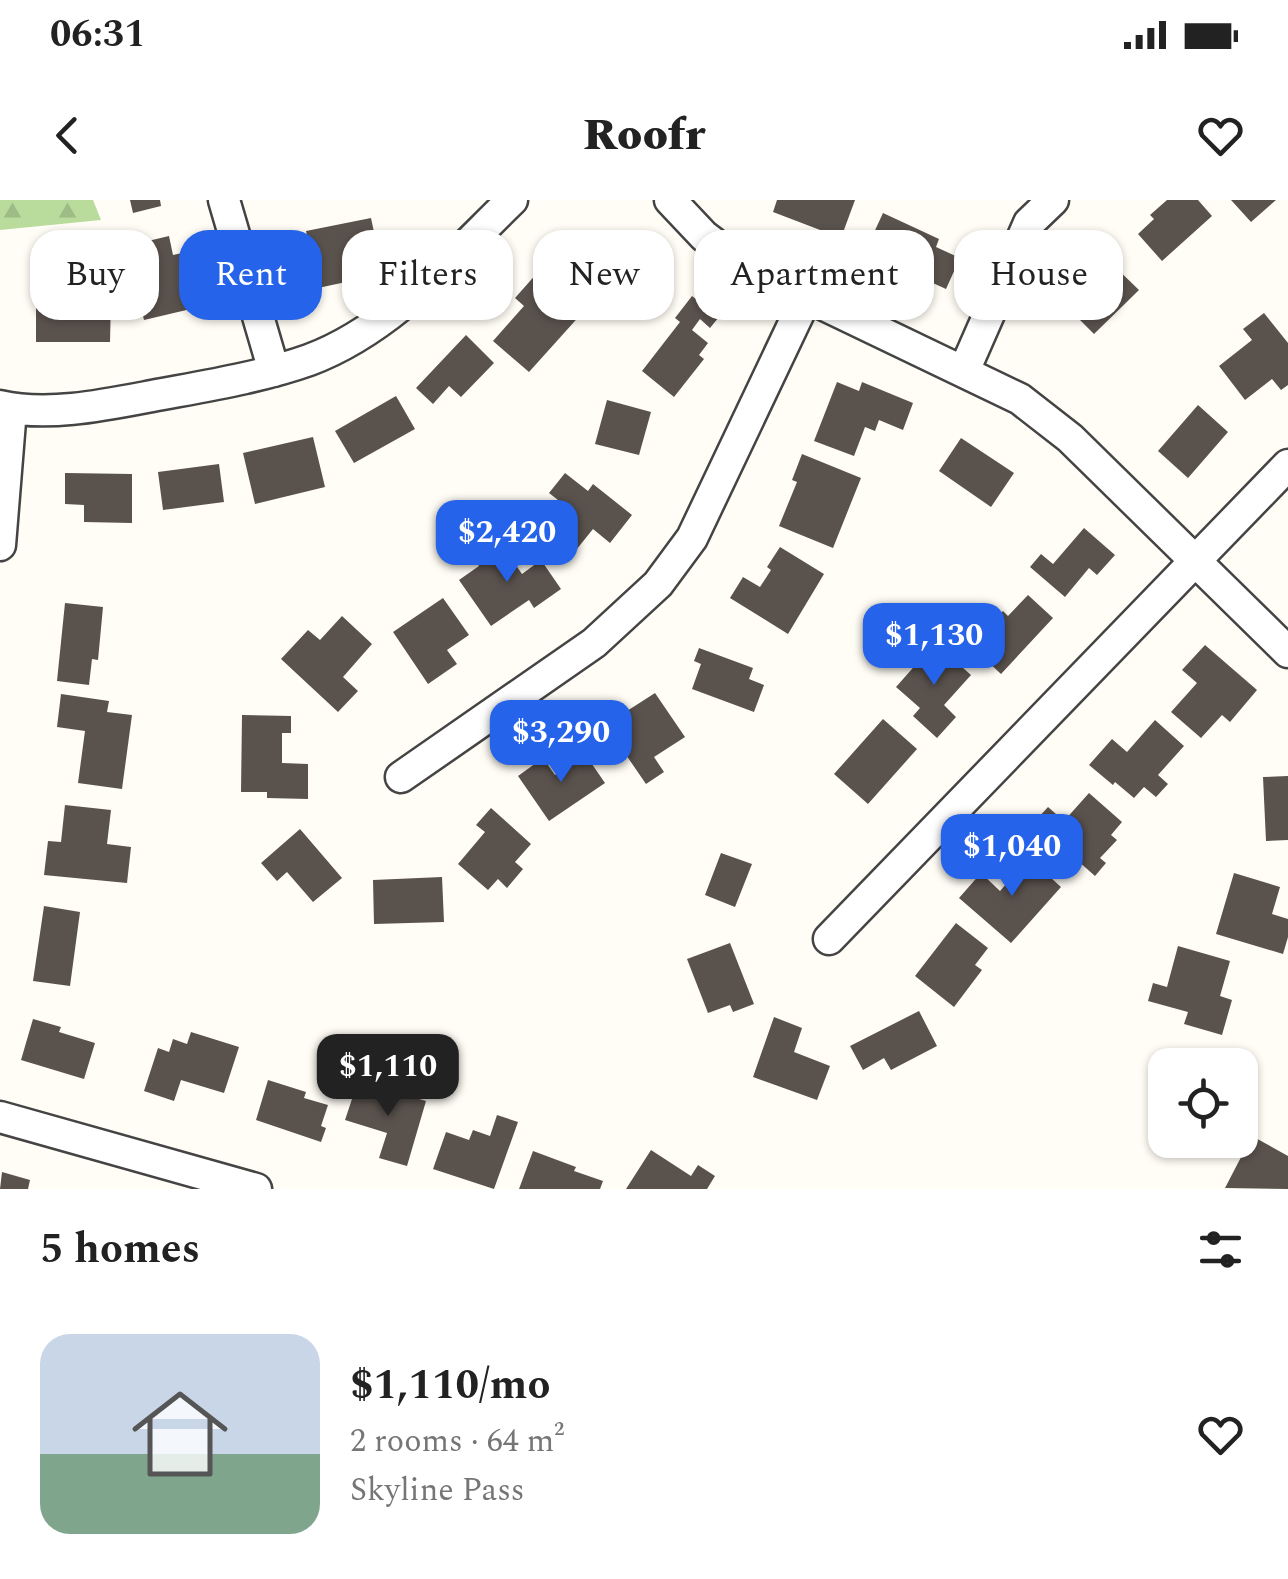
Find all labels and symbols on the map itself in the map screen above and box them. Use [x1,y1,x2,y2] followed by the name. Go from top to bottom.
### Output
[426,500,588,585] pin: $2,420
[853,603,1015,688] pin: $1,130
[480,700,642,785] pin: $3,290
[931,814,1093,899] pin: $1,040
[307,1034,469,1119] pin: $1,110

